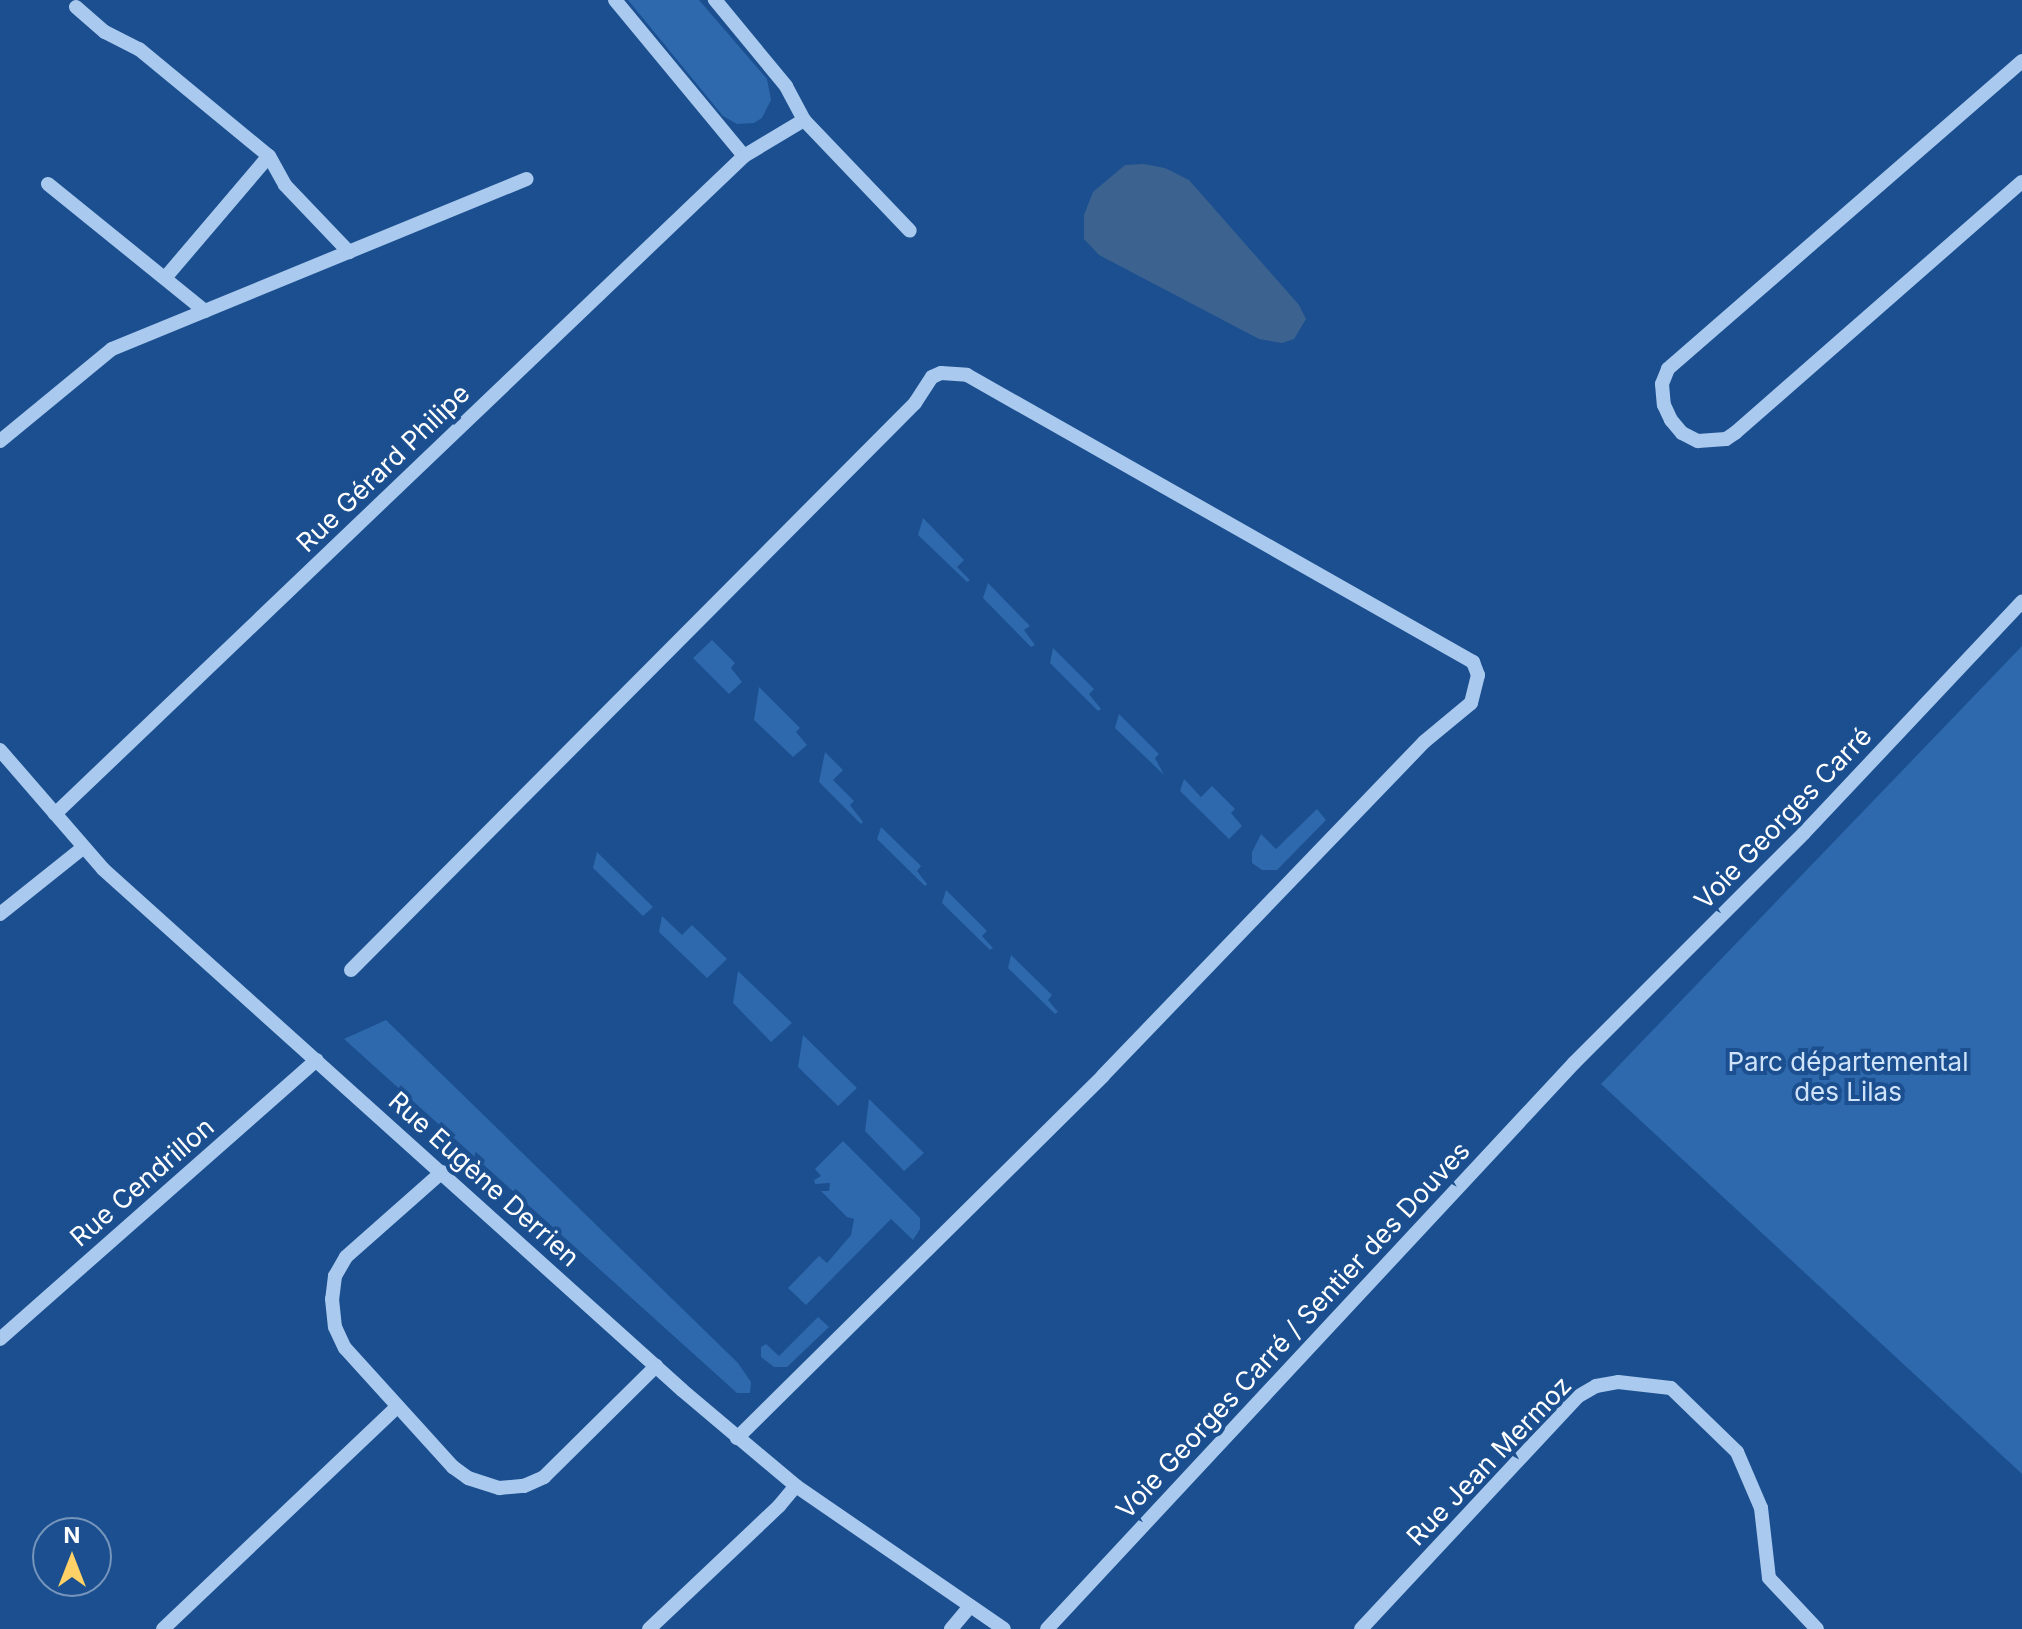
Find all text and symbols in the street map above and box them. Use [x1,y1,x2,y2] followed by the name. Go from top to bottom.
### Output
[290,378,476,558] street label: Rue Gérard Philipe
[1688,721,1878,915] street label: Voie Georges Carré
[1727,1046,1969,1108] park label: Parc départemental des Lilas
[382,1085,586,1273] street label: Rue Eugène Derrien
[64,1111,220,1253] street label: Rue Cendrillon
[1110,1135,1476,1525] street label: Voie Georges Carré / Sentier des Douves
[1400,1370,1578,1552] street label: Rue Jean Mermoz
[32,1517,112,1597] north arrow
[64,1522,80,1548] text: N

